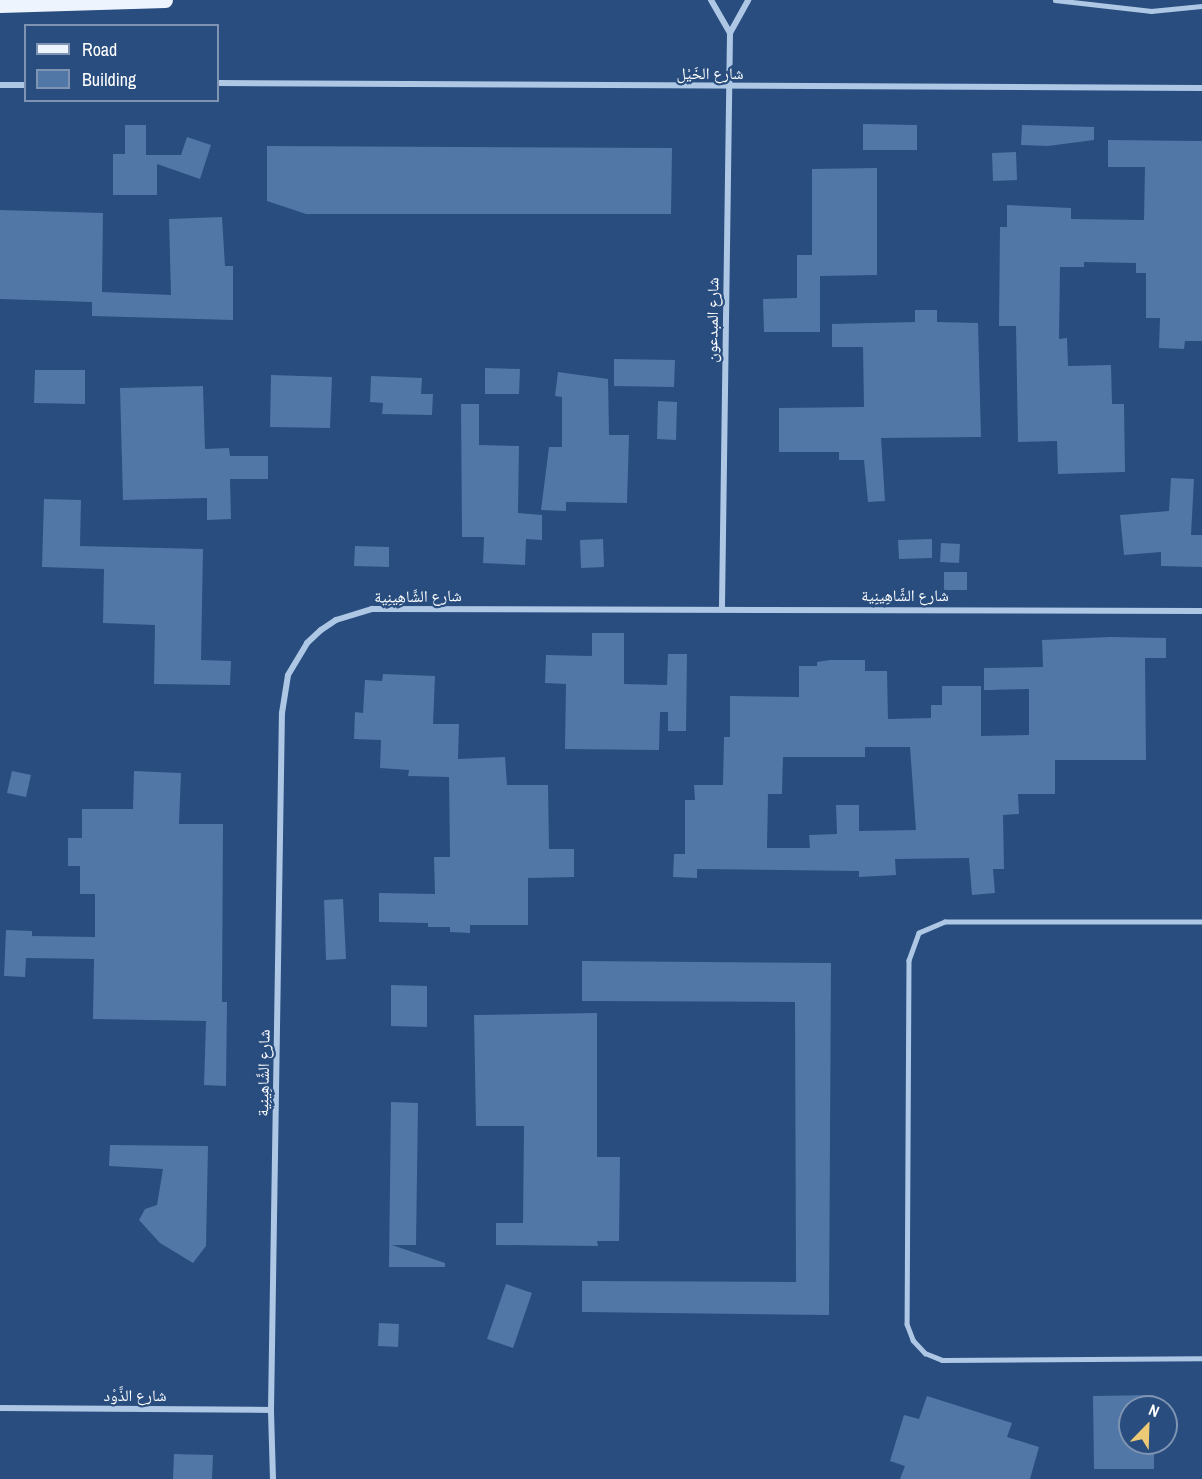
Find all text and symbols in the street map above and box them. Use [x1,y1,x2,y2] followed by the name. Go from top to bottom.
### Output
[24,24,219,102] legend
[82,37,117,62] text: Road
[676,63,744,83] street label: شارع الخَيْل
[82,67,136,92] text: Building
[702,277,722,363] street label: شارع المبدعون
[861,585,949,605] street label: شارع الشَّاهِينِية
[374,586,462,606] street label: شارع الشَّاهِينِية
[253,1029,273,1117] street label: شارع الشَّاهِينِية
[104,1385,166,1405] street label: شارع الذَّوْد
[1118,1395,1178,1455] north arrow
[1146,1398,1163,1422] text: N

